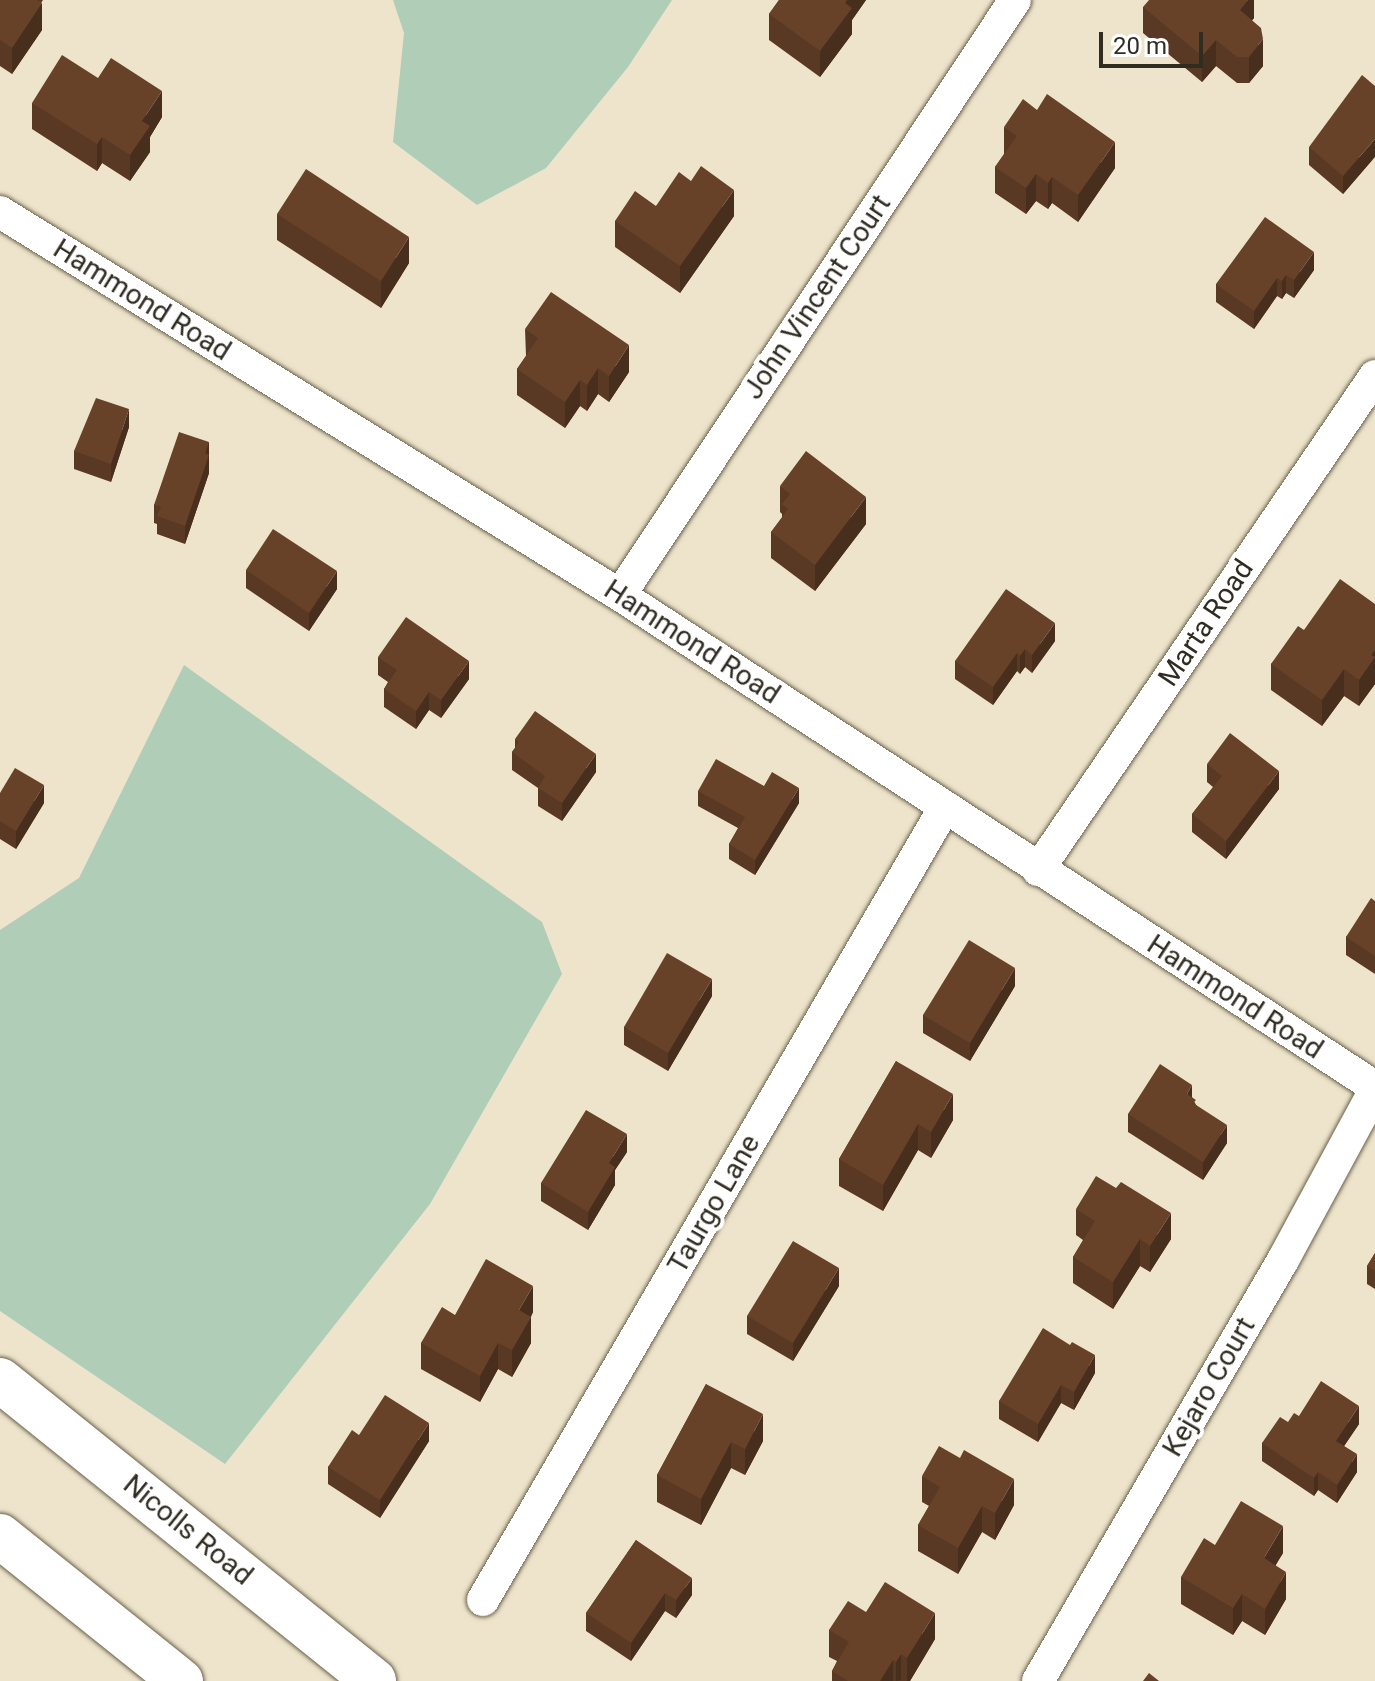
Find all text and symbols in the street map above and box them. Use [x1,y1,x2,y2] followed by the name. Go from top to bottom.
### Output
[1103,16,1207,66] scale bar
[1113,32,1167,60] text: 20 m
[736,188,898,406] street label: John Vincent Court
[47,232,237,368] street label: Hammond Road
[1151,553,1261,693] street label: Marta Road
[598,573,786,711] street label: Hammond Road
[1141,928,1329,1066] street label: Hammond Road
[661,1129,767,1279] street label: Taurgo Lane
[1156,1311,1262,1463] street label: Kejaro Court
[117,1468,259,1592] street label: Nicolls Road

